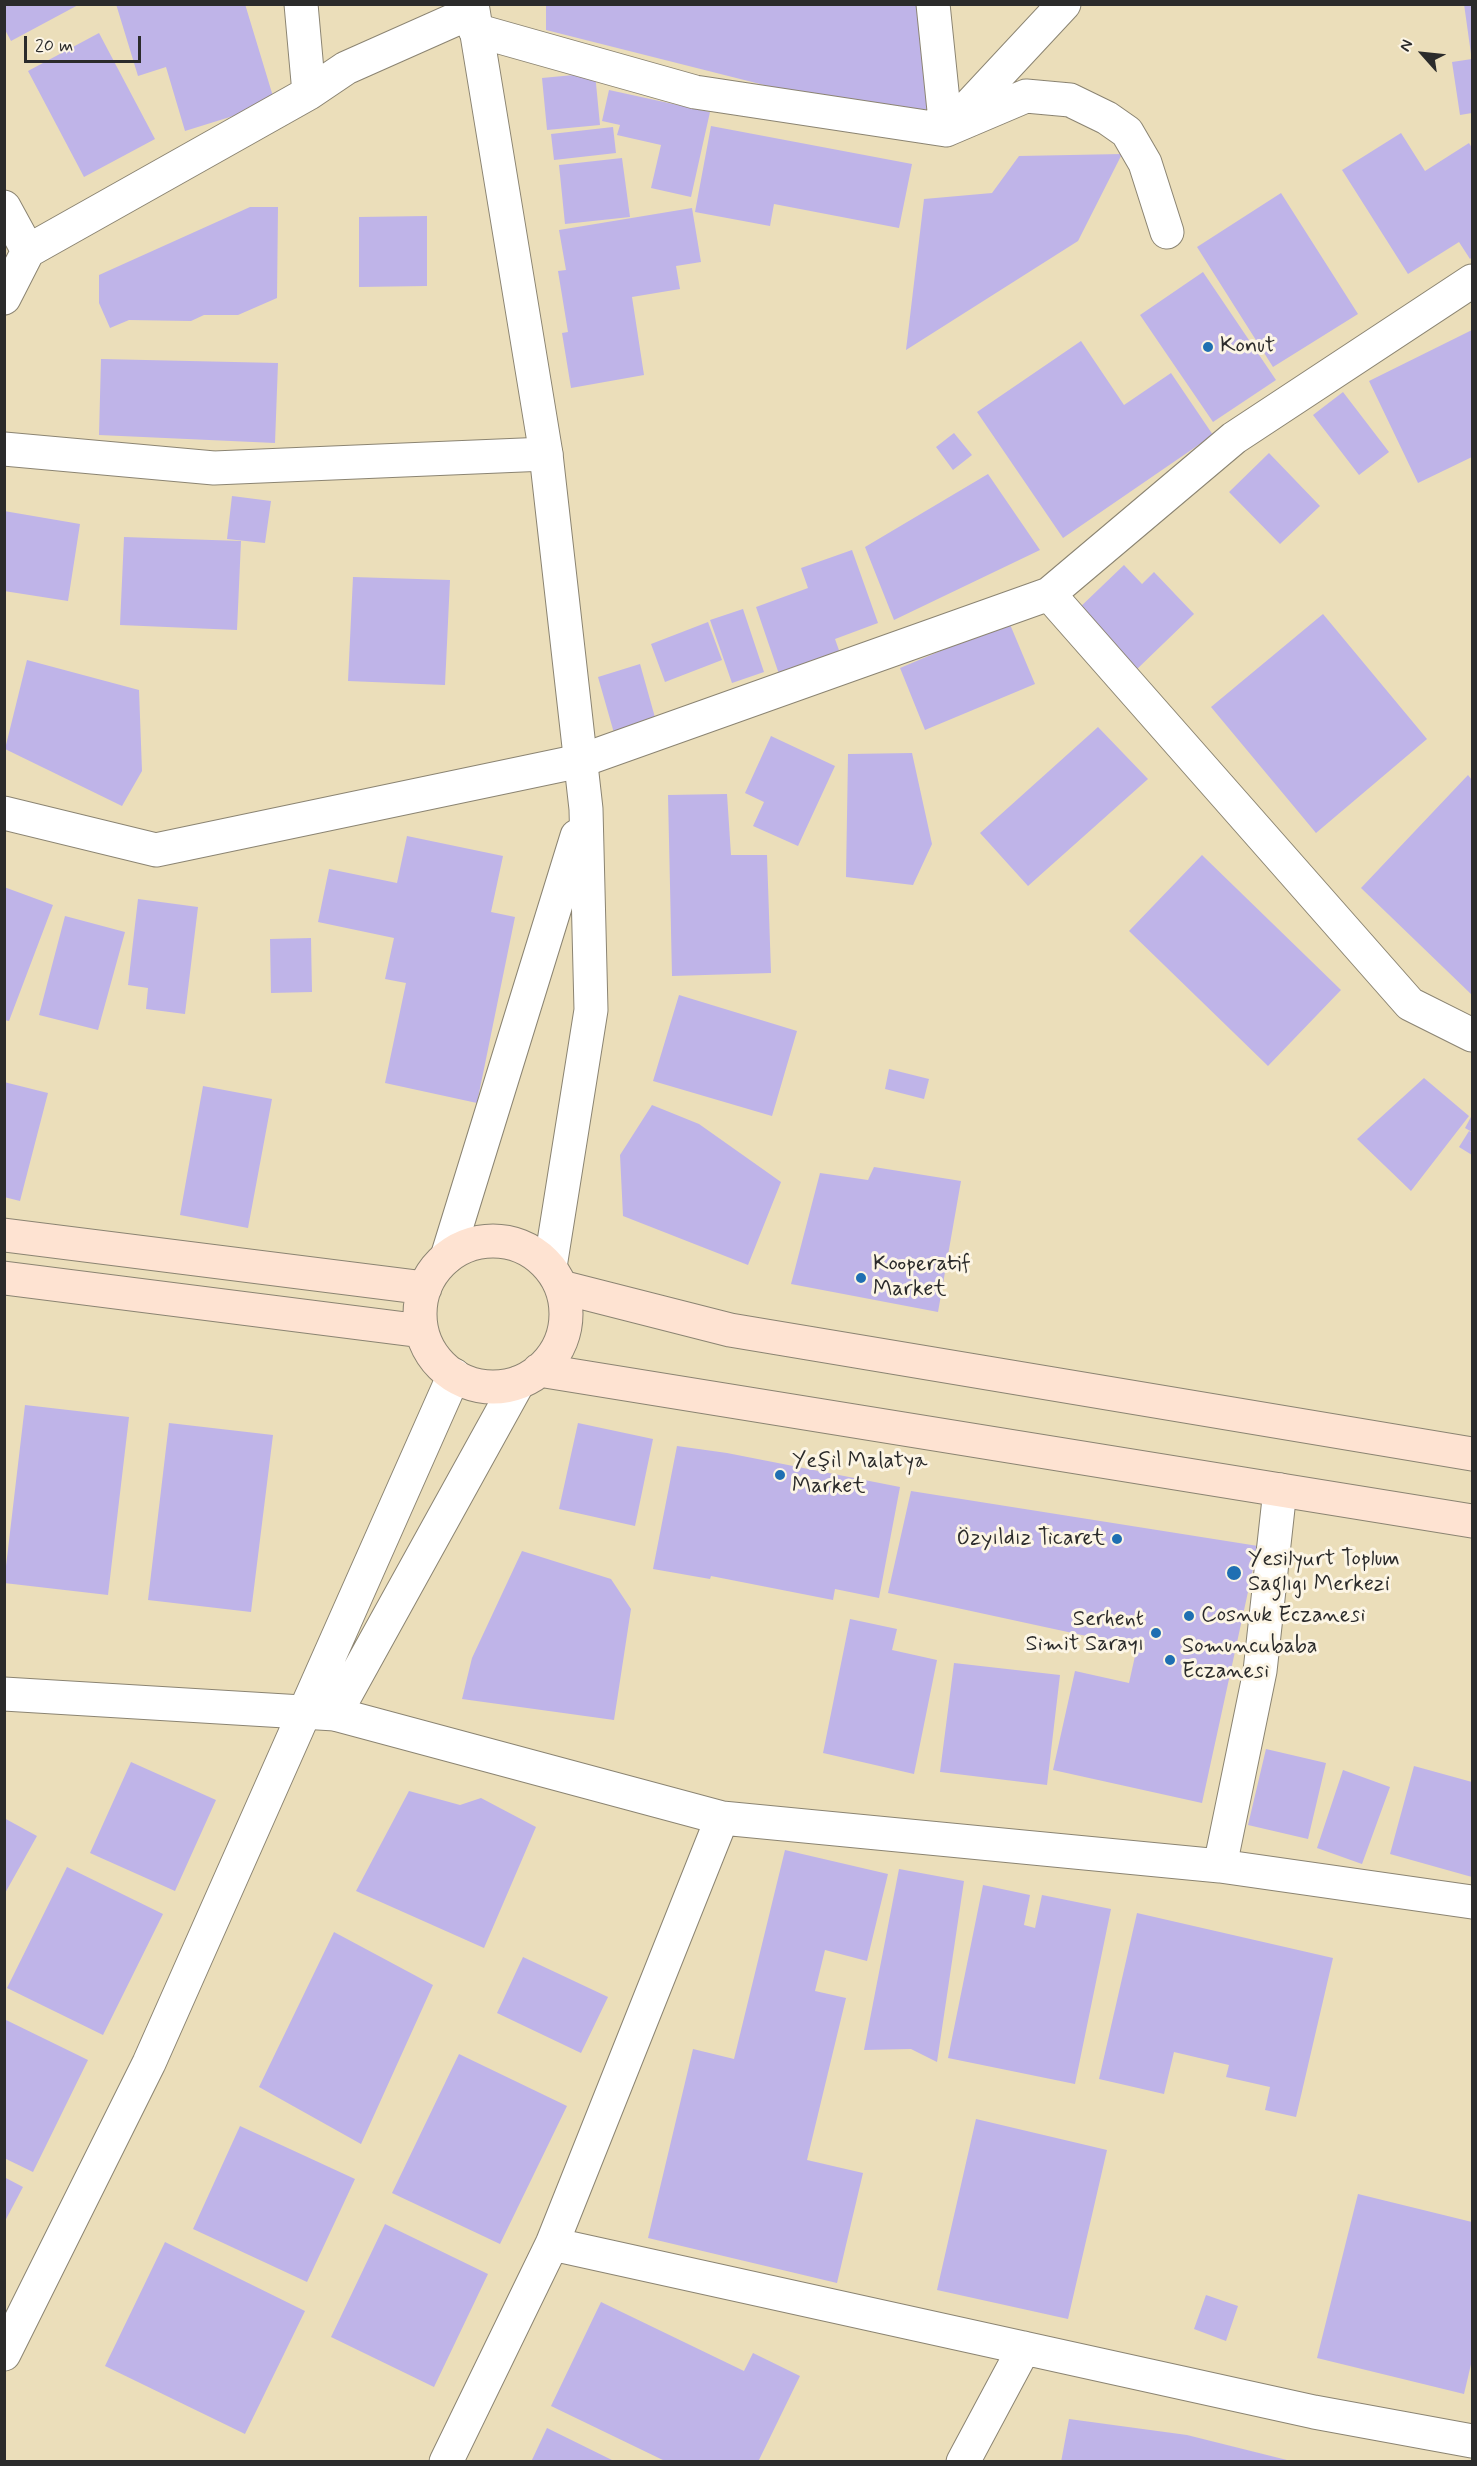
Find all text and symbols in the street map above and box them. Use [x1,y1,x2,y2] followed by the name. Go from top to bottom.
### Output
[27,24,144,62] scale bar
[1393,24,1453,84] north arrow
[35,34,73,58] text: 20 m
[1395,36,1418,55] text: N
[1220,334,1275,360] place label: Konut
[1201,340,1215,354] marker: Konut
[873,1252,971,1304] place label: Kooperatif Market
[854,1271,868,1285] marker: Kooperatif Market
[792,1449,927,1500] place label: Yeşil Malatya Market
[773,1468,787,1482] marker: Yeşil Malatya Market
[957,1526,1105,1552] place label: Özyıldız Ticaret
[1110,1532,1124,1546] marker: Özyıldız Ticaret
[1248,1547,1400,1598] place label: Yesilyurt Toplum Saglıgı Merkezi
[1225,1564,1243,1582] marker: Yesilyurt Toplum Saglıgı Merkezi
[1201,1603,1365,1629] place label: Cosnuk Eczanesi
[1025,1607,1144,1658] place label: Serhent Simit Sarayı
[1182,1609,1196,1623] marker: Cosnuk Eczanesi
[1149,1626,1163,1640] marker: Serhent Simit Sarayı
[1182,1634,1318,1686] place label: Somuncubaba Eczanesi
[1163,1653,1177,1667] marker: Somuncubaba Eczanesi

